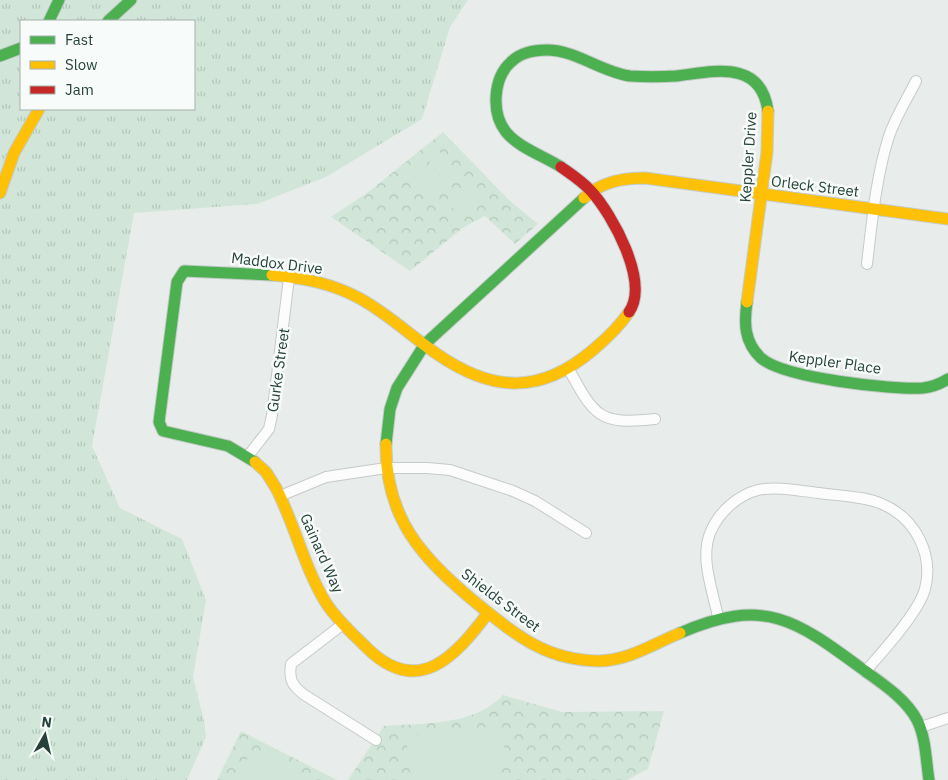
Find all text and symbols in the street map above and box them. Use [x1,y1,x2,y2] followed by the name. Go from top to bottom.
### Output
[20,20,195,110] legend
[65,30,93,49] text: Fast
[65,55,98,74] text: Slow
[65,80,94,99] text: Jam
[735,111,761,203] street label: Keppler Drive
[770,171,860,201] street label: Orleck Street
[230,248,324,278] street label: Maddox Drive
[263,327,293,413] street label: Gurke Street
[788,346,882,378] street label: Keppler Place
[296,510,348,596] street label: Gainard Way
[458,564,544,636] street label: Shields Street
[20,710,70,760] north arrow
[41,713,53,732] text: N

